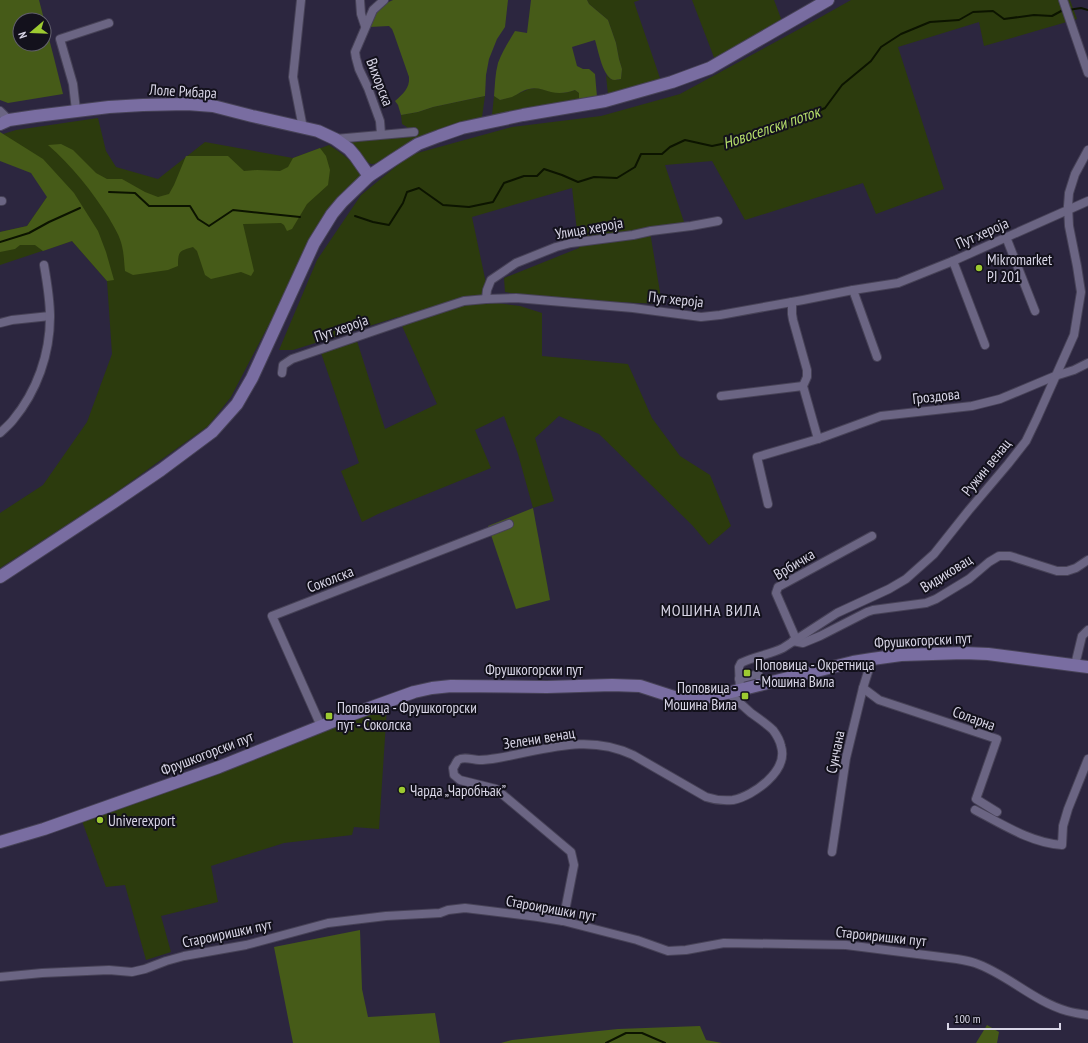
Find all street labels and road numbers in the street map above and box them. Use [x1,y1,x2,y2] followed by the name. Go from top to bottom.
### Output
[362,55,398,109] street label: Вихорска
[148,80,217,102] street label: Лоле Рибара
[554,213,624,243] street label: Улица хероја
[953,213,1011,253] street label: Пут хероја
[647,287,705,311] street label: Пут хероја
[312,310,370,346] street label: Пут хероја
[911,384,961,408] street label: Гроздова
[957,434,1015,499] street label: Ружин венац
[770,544,818,584] street label: Врбичка
[917,549,976,596] street label: Видиковац
[304,561,356,597] street label: Соколска
[874,628,972,652] street label: Фрушкогорски пут
[485,660,583,679] street label: Фрушкогорски пут
[950,702,998,734] street label: Соларна
[502,723,577,753] street label: Зелени венац
[158,727,256,779] street label: Фрушкогорски пут
[822,729,848,775] street label: Сунчана
[505,891,598,925] street label: Староиришки пут
[180,914,274,952] street label: Староиришки пут
[835,922,927,950] street label: Староиришки пут

